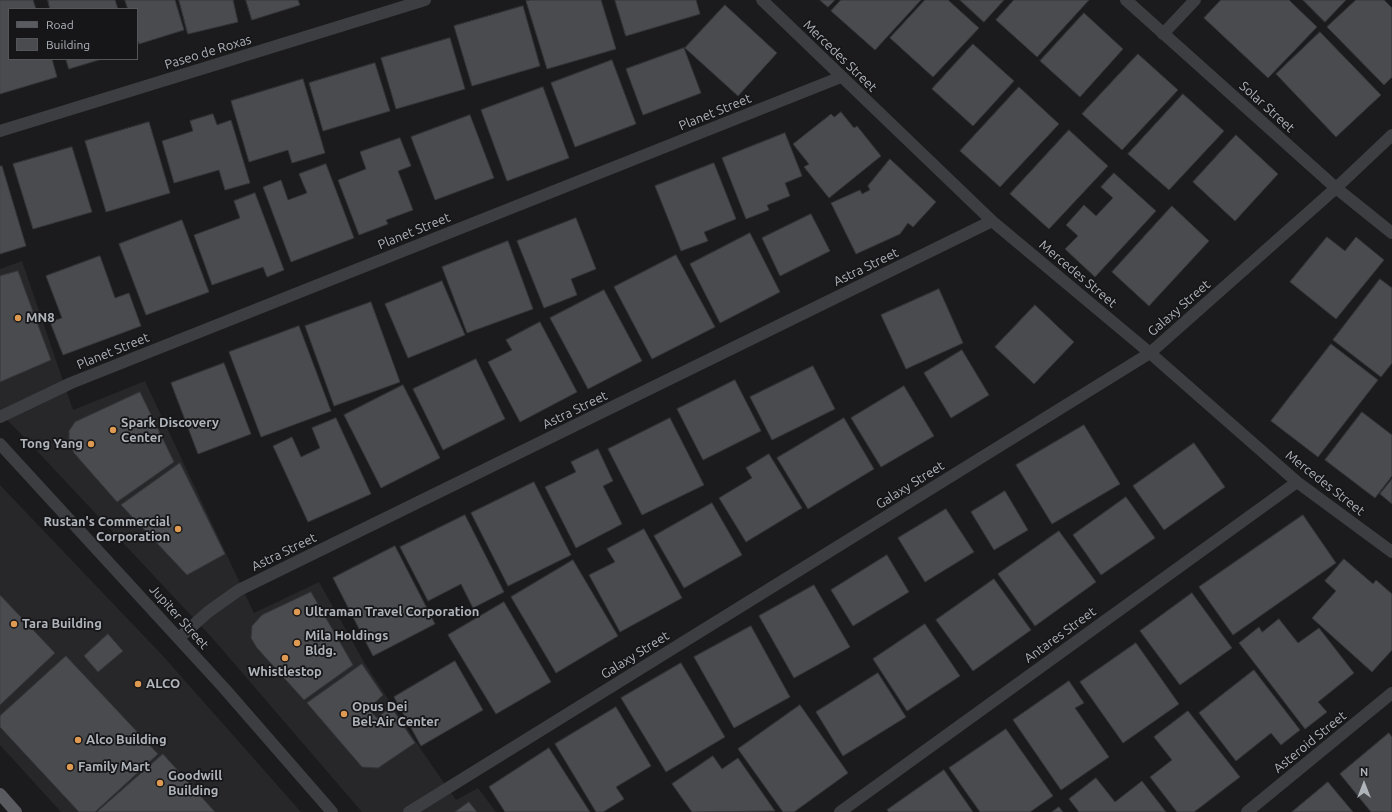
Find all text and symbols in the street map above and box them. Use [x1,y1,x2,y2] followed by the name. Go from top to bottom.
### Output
[8,8,138,60] legend
[800,17,880,95] street label: Mercedes Street
[46,18,74,31] text: Road
[163,31,253,73] street label: Paseo de Roxas
[46,38,90,51] text: Building
[1236,78,1298,136] street label: Solar Street
[676,90,754,134] street label: Planet Street
[375,209,453,253] street label: Planet Street
[1036,237,1120,311] street label: Mercedes Street
[831,245,901,289] street label: Astra Street
[1145,277,1213,339] street label: Galaxy Street
[26,310,55,326] place label: MN8
[13,313,23,323] marker: MN8
[74,329,152,373] street label: Planet Street
[540,388,610,432] street label: Astra Street
[121,415,219,446] place label: Spark Discovery Center
[108,425,118,435] marker: Spark Discovery Center
[20,436,83,452] place label: Tong Yang
[86,439,96,449] marker: Tong Yang
[1282,447,1368,519] street label: Mercedes Street
[873,458,947,512] street label: Galaxy Street
[43,514,170,545] place label: Rustan's Commercial Corporation
[173,524,183,534] marker: Rustan's Commercial Corporation
[249,530,319,574] street label: Astra Street
[146,582,212,652] street label: Jupiter Street
[305,604,479,620] place label: Ultraman Travel Corporation
[1021,604,1099,666] street label: Antares Street
[292,607,302,617] marker: Ultraman Travel Corporation
[22,616,102,632] place label: Tara Building
[9,619,19,629] marker: Tara Building
[305,628,388,659] place label: Mila Holdings Bldg.
[598,628,672,682] street label: Galaxy Street
[292,638,302,648] marker: Mila Holdings Bldg.
[280,653,290,663] marker: Whistlestop
[248,664,322,680] place label: Whistlestop
[146,676,180,692] place label: ALCO
[133,679,143,689] marker: ALCO
[352,699,439,730] place label: Opus Dei Bel-Air Center
[1270,708,1350,776] street label: Asteroid Street
[339,709,349,719] marker: Opus Dei Bel-Air Center
[86,732,167,748] place label: Alco Building
[73,735,83,745] marker: Alco Building
[78,759,150,775] place label: Family Mart
[65,762,75,772] marker: Family Mart
[1344,764,1384,804] north arrow
[1360,766,1368,778] text: N
[168,768,222,799] place label: Goodwill Building
[155,778,165,788] marker: Goodwill Building

